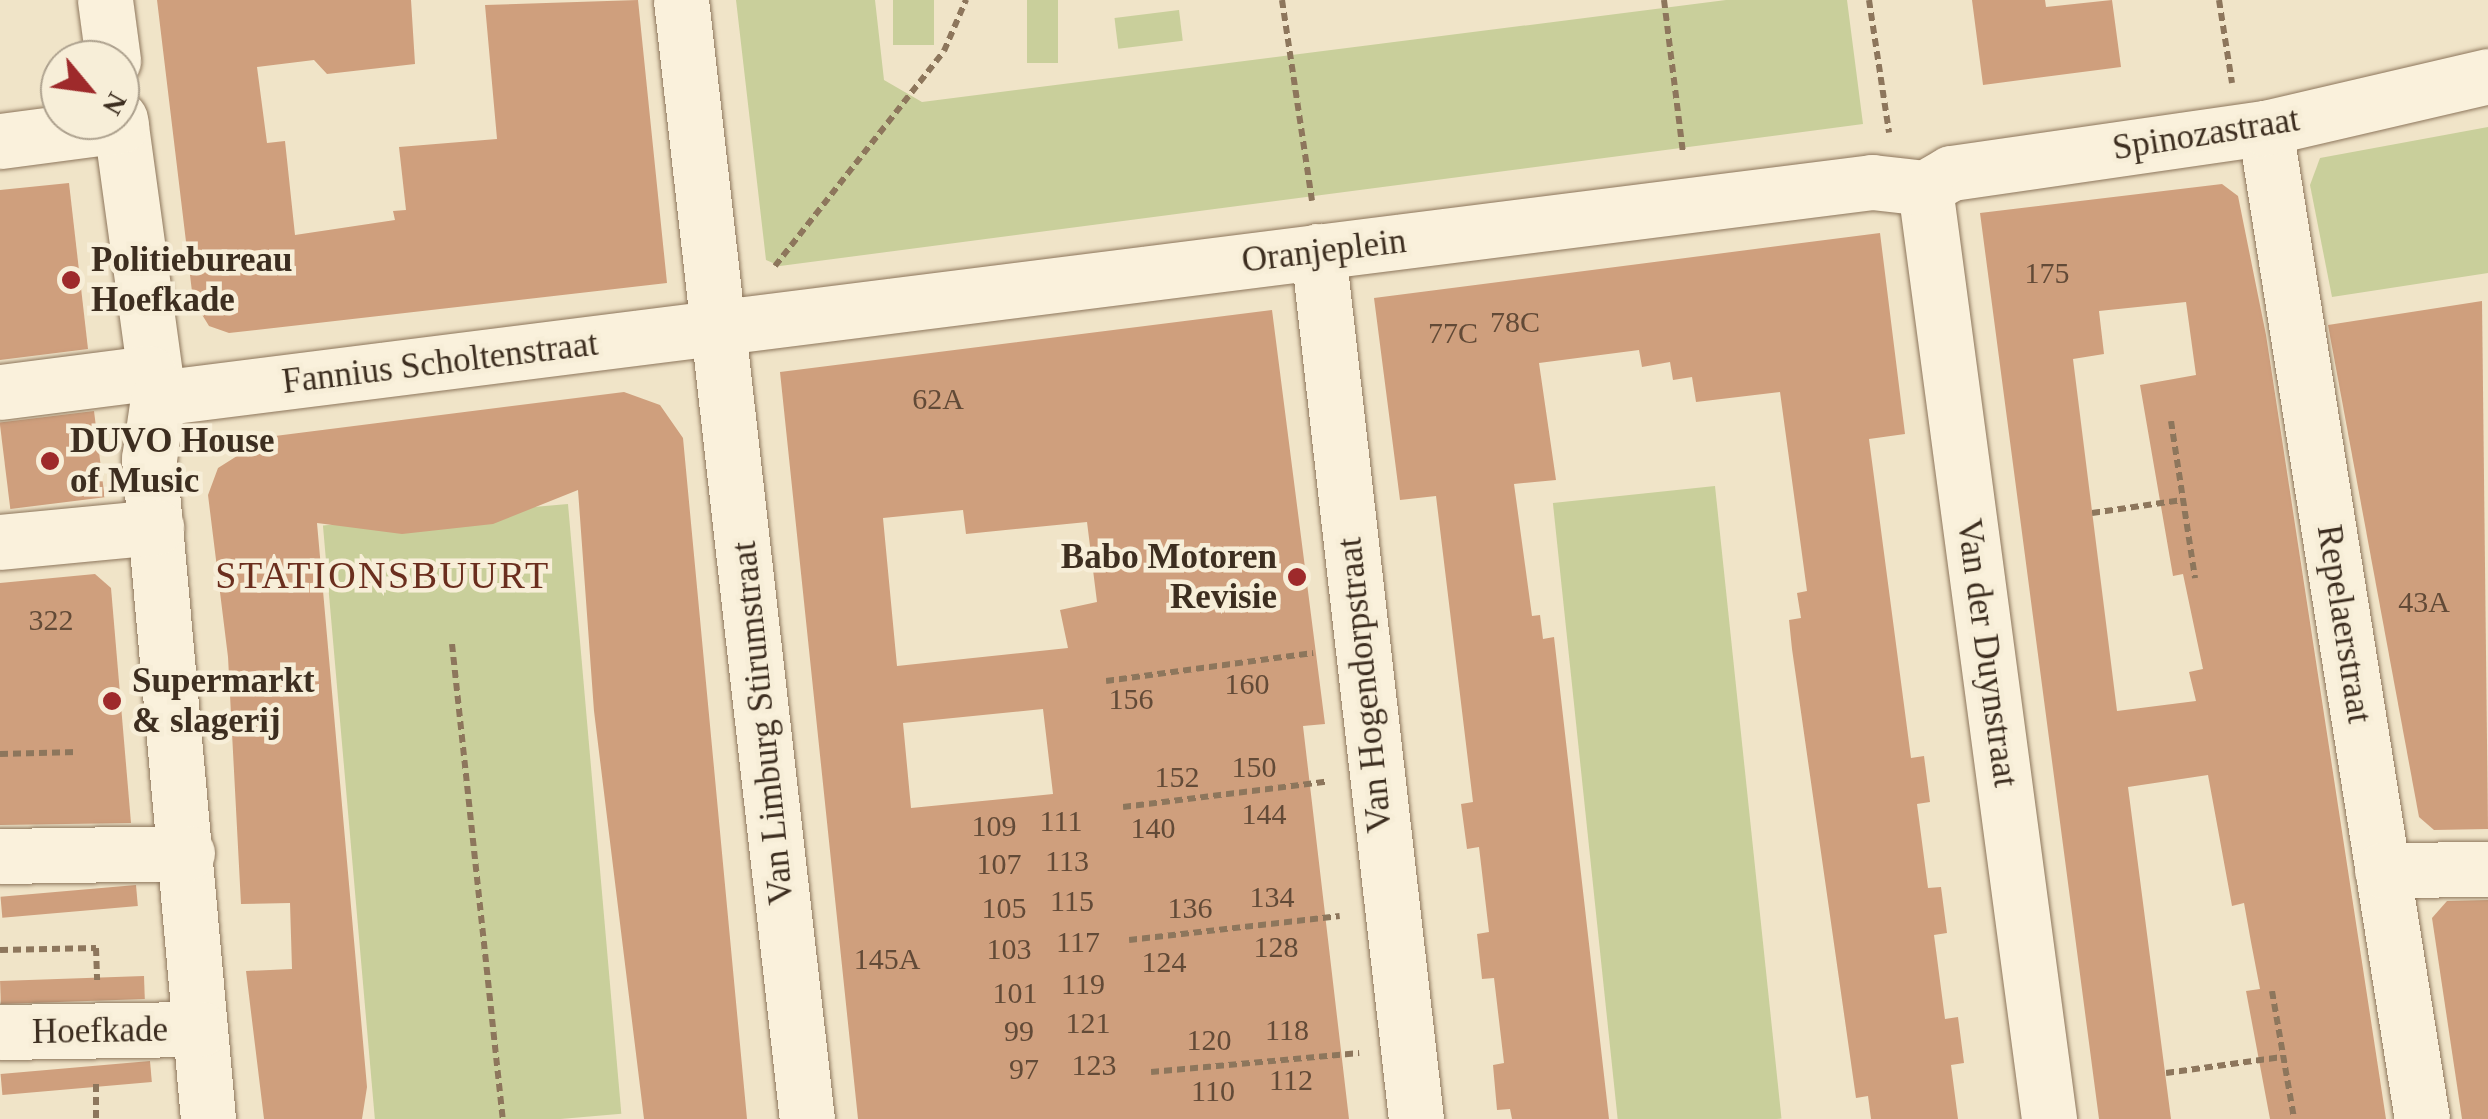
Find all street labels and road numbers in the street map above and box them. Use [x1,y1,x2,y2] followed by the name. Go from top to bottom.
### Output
[2110,99,2302,169] street label: Spinozastraat
[1239,220,1409,282] street label: Oranjeplein
[280,323,600,403] street label: Fannius Scholtenstraat
[1947,516,2027,790] street label: Van der Duynstraat
[2308,522,2380,726] street label: Repelaerstraat
[1329,535,1401,835] street label: Van Hogendorpstraat
[723,539,803,907] street label: Van Limburg Stirumstraat
[32,1009,168,1053] street label: Hoefkade

